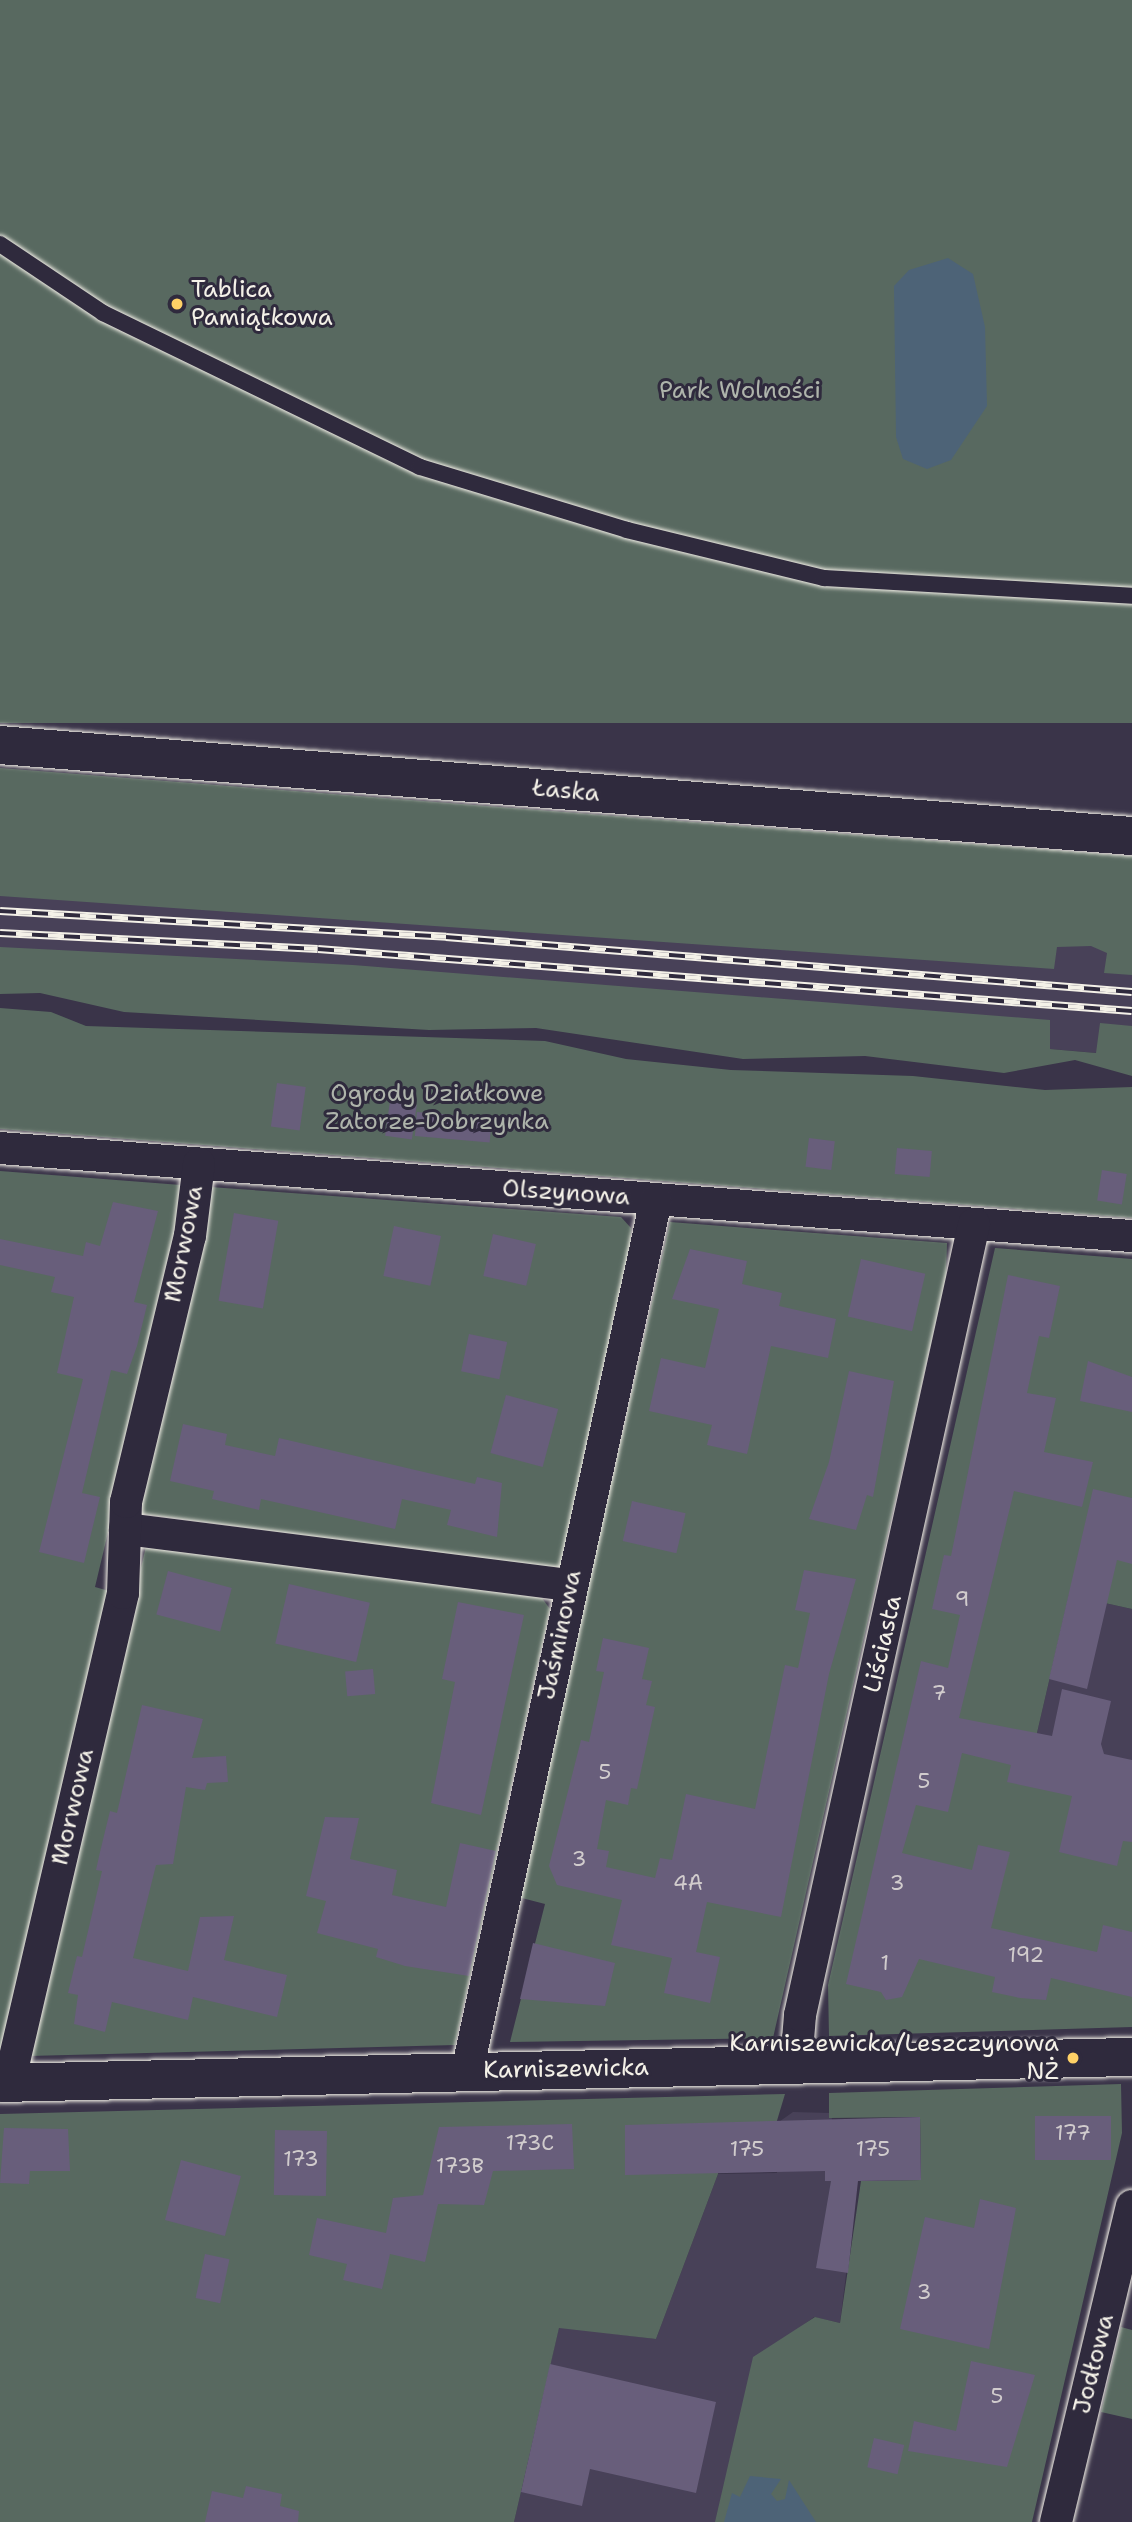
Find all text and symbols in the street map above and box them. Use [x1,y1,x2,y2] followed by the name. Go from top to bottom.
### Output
[191,276,333,332] place label: Tablica Pamiątkowa
[169,296,185,312] marker: Tablica Pamiątkowa
[659,377,821,405] park label: Park Wolności
[531,774,601,808] street label: Łaska
[325,1080,549,1136] park label: Ogrody Działkowe Zatorze-Dobrzynka
[501,1174,631,1212] street label: Olszynowa
[159,1183,209,1305] street label: Morwowa
[532,1568,588,1702] street label: Jaśminowa
[955,1586,969,1612] house number: 9
[858,1592,908,1696] street label: Liściasta
[932,1680,946,1706] house number: 7
[46,1746,100,1868] street label: Morwowa
[599,1759,611,1785] house number: 5
[918,1768,930,1794] house number: 5
[572,1846,586,1872] house number: 3
[673,1870,703,1896] house number: 4A
[890,1870,904,1896] house number: 3
[1008,1942,1044,1968] house number: 192
[881,1950,889,1976] house number: 1
[729,2030,1059,2086] place label: Karniszewicka/Leszczynowa NŻ
[1065,2050,1081,2066] marker: Karniszewicka/Leszczynowa NŻ
[483,2053,649,2085] street label: Karniszewicka
[1055,2120,1091,2146] house number: 177
[506,2130,554,2156] house number: 173C
[730,2136,764,2162] house number: 175
[856,2136,890,2162] house number: 175
[283,2146,319,2172] house number: 173
[436,2153,484,2179] house number: 173B
[917,2279,931,2305] house number: 3
[1068,2311,1120,2417] street label: Jodłowa
[991,2383,1003,2409] house number: 5

